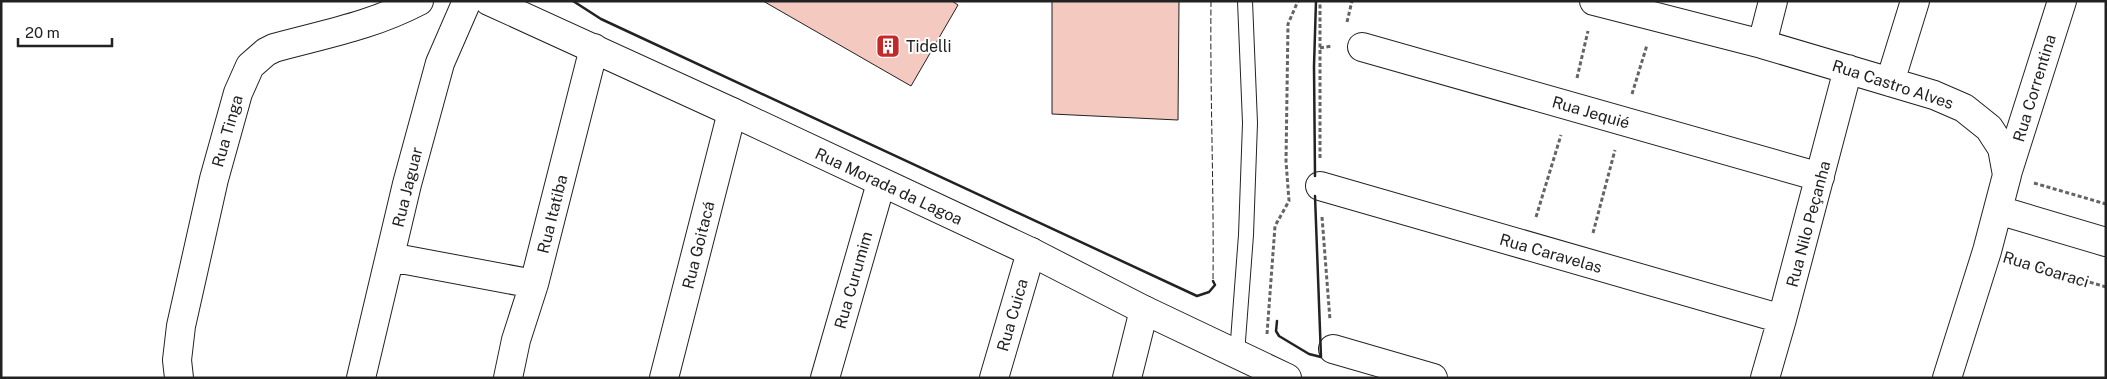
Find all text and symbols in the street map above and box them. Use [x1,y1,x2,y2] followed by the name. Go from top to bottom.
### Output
[18,15,111,47] scale bar
[25,24,60,41] text: 20 m
[2009,32,2060,144] street label: Rua Correntina
[875,33,901,59] building icon: Tidelli
[906,37,951,56] place label: Tidelli
[1830,56,1956,113] street label: Rua Castro Alves
[1550,92,1632,133] street label: Rua Jequié
[208,93,247,169] street label: Rua Tinga
[812,144,965,229] street label: Rua Morada da Lagoa
[388,145,427,229] street label: Rua Jaguar
[1782,159,1834,289] street label: Rua Nilo Peçanha
[534,173,571,255] street label: Rua Itatiba
[678,199,719,291] street label: Rua Goitacá
[830,229,876,331] street label: Rua Curumim
[1497,230,1604,277] street label: Rua Caravelas
[2001,247,2091,292] street label: Rua Coaraci
[993,277,1032,354] street label: Rua Cuica

